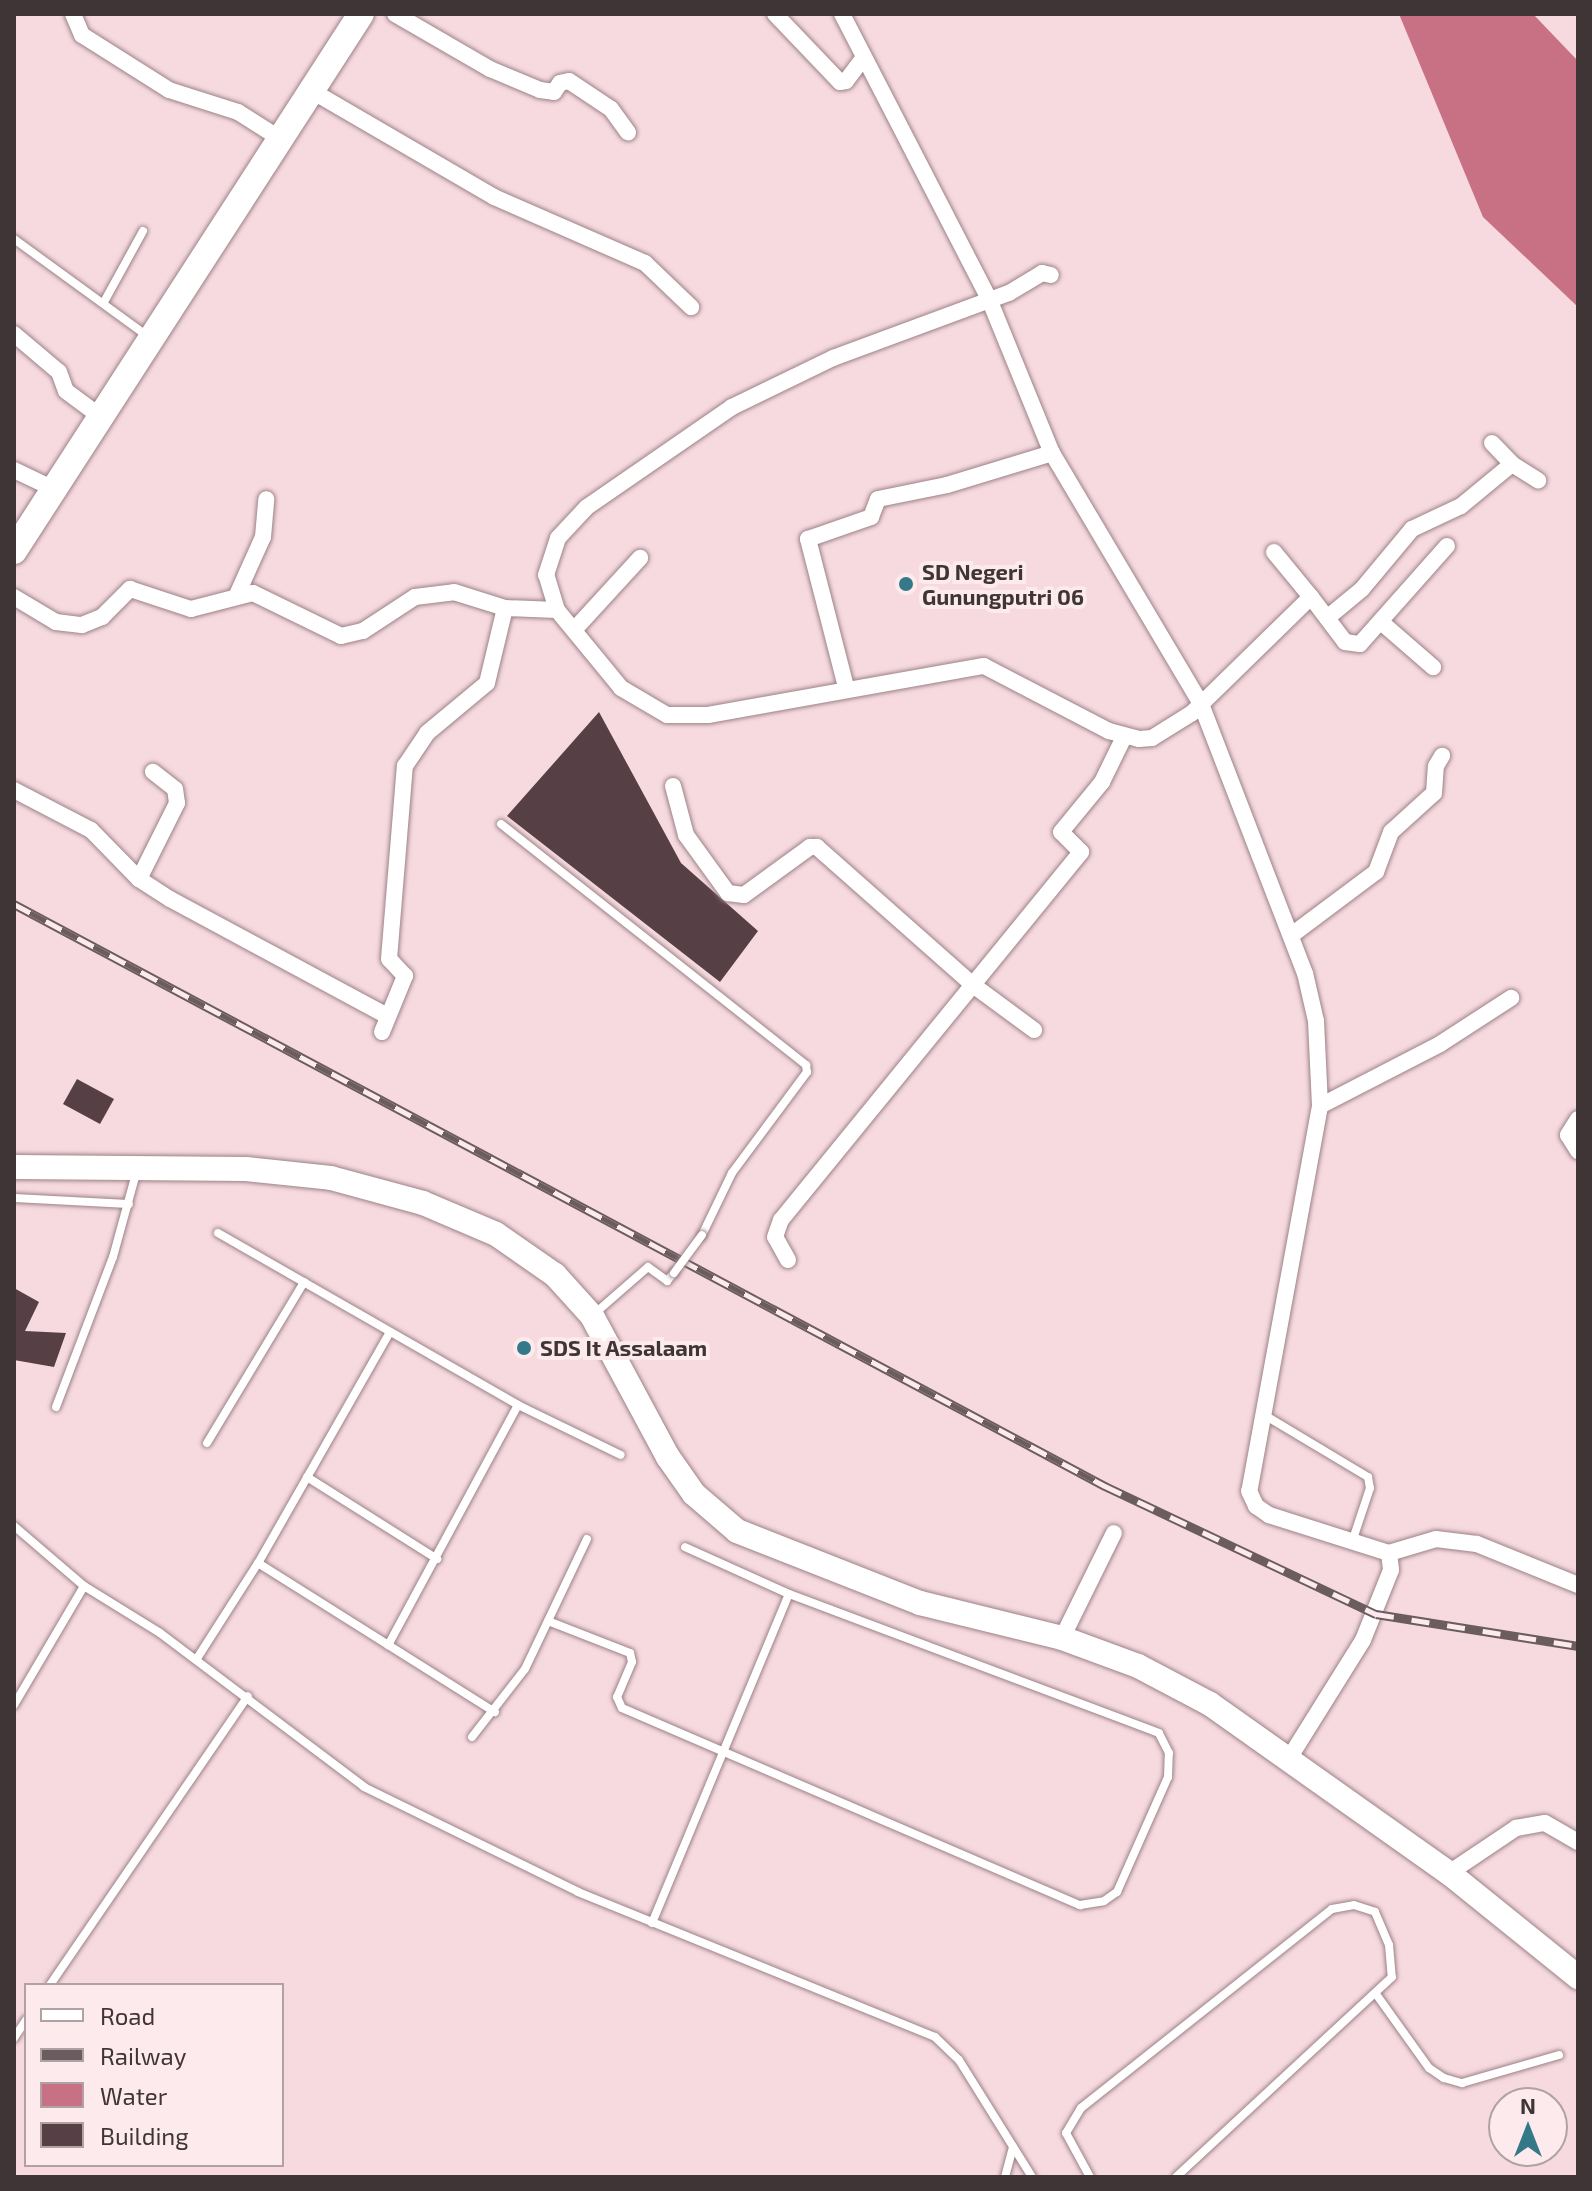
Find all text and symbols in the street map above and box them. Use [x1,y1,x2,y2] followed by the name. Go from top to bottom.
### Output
[922,558,1084,610] place label: SD Negeri Gunungputri 06
[897,575,915,593] marker: SD Negeri Gunungputri 06
[540,1335,708,1361] place label: SDS It Assalaam
[515,1339,533,1357] marker: SDS It Assalaam
[24,1983,284,2167] legend
[100,2001,155,2030] text: Road
[100,2041,186,2070] text: Railway
[100,2081,167,2110] text: Water
[1488,2087,1568,2167] north arrow
[1520,2092,1536,2118] text: N
[100,2121,189,2150] text: Building

